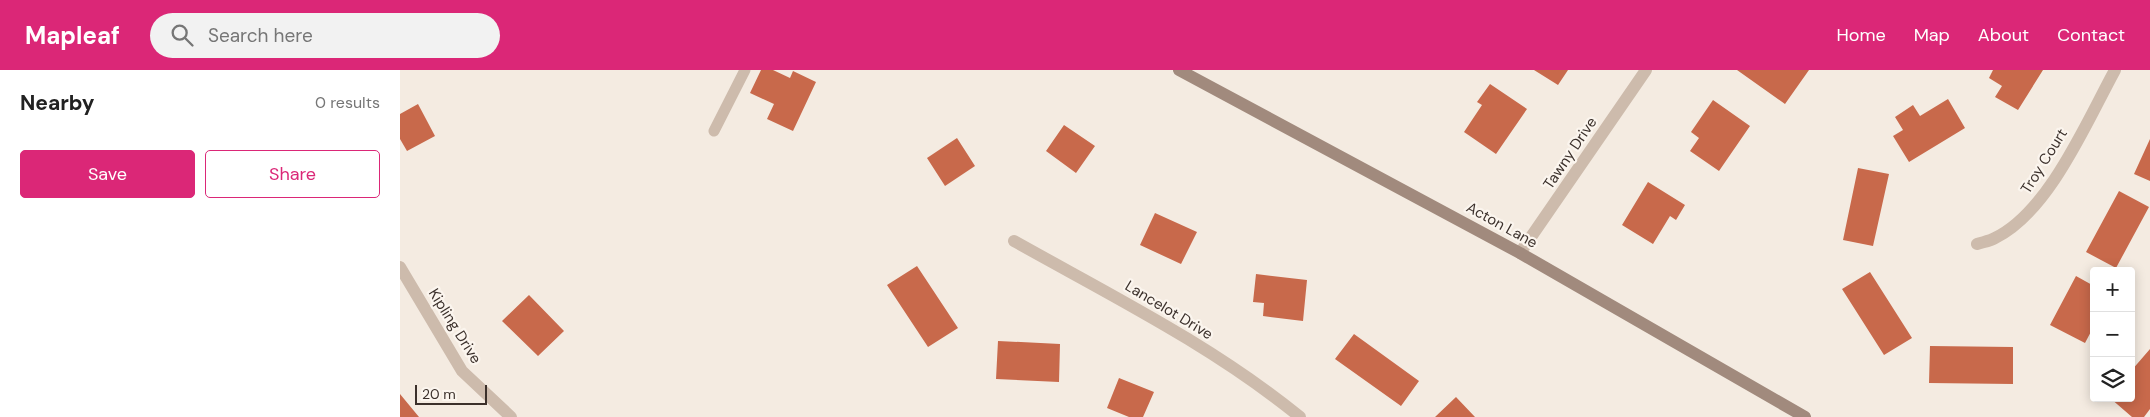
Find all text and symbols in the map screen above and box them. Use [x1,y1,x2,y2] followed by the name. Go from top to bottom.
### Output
[150,13,500,58] search box
[25,20,120,51] text: Mapleaf
[168,21,196,49] icon: search
[208,23,313,48] text: Search here
[1836,23,1886,47] text: Home
[1914,23,1950,47] text: Map
[1978,23,2029,47] text: About
[2057,23,2125,47] text: Contact
[20,89,94,117] text: Nearby
[315,92,380,113] text: 0 results
[1539,113,1601,193] street label: Tawny Drive
[2016,125,2072,197] street label: Troy Court
[20,150,195,198] button: Save
[205,150,380,198] button: Share
[1463,197,1541,253] street label: Acton Lane
[2090,267,2135,402] map controls
[2090,267,2135,312] button: +
[1121,276,1217,344] street label: Lancelot Drive
[424,285,486,367] street label: Kipling Drive
[2090,312,2135,357] button: −
[2090,357,2135,402] button: layers
[415,382,488,405] scale bar
[422,385,456,403] text: 20 m

